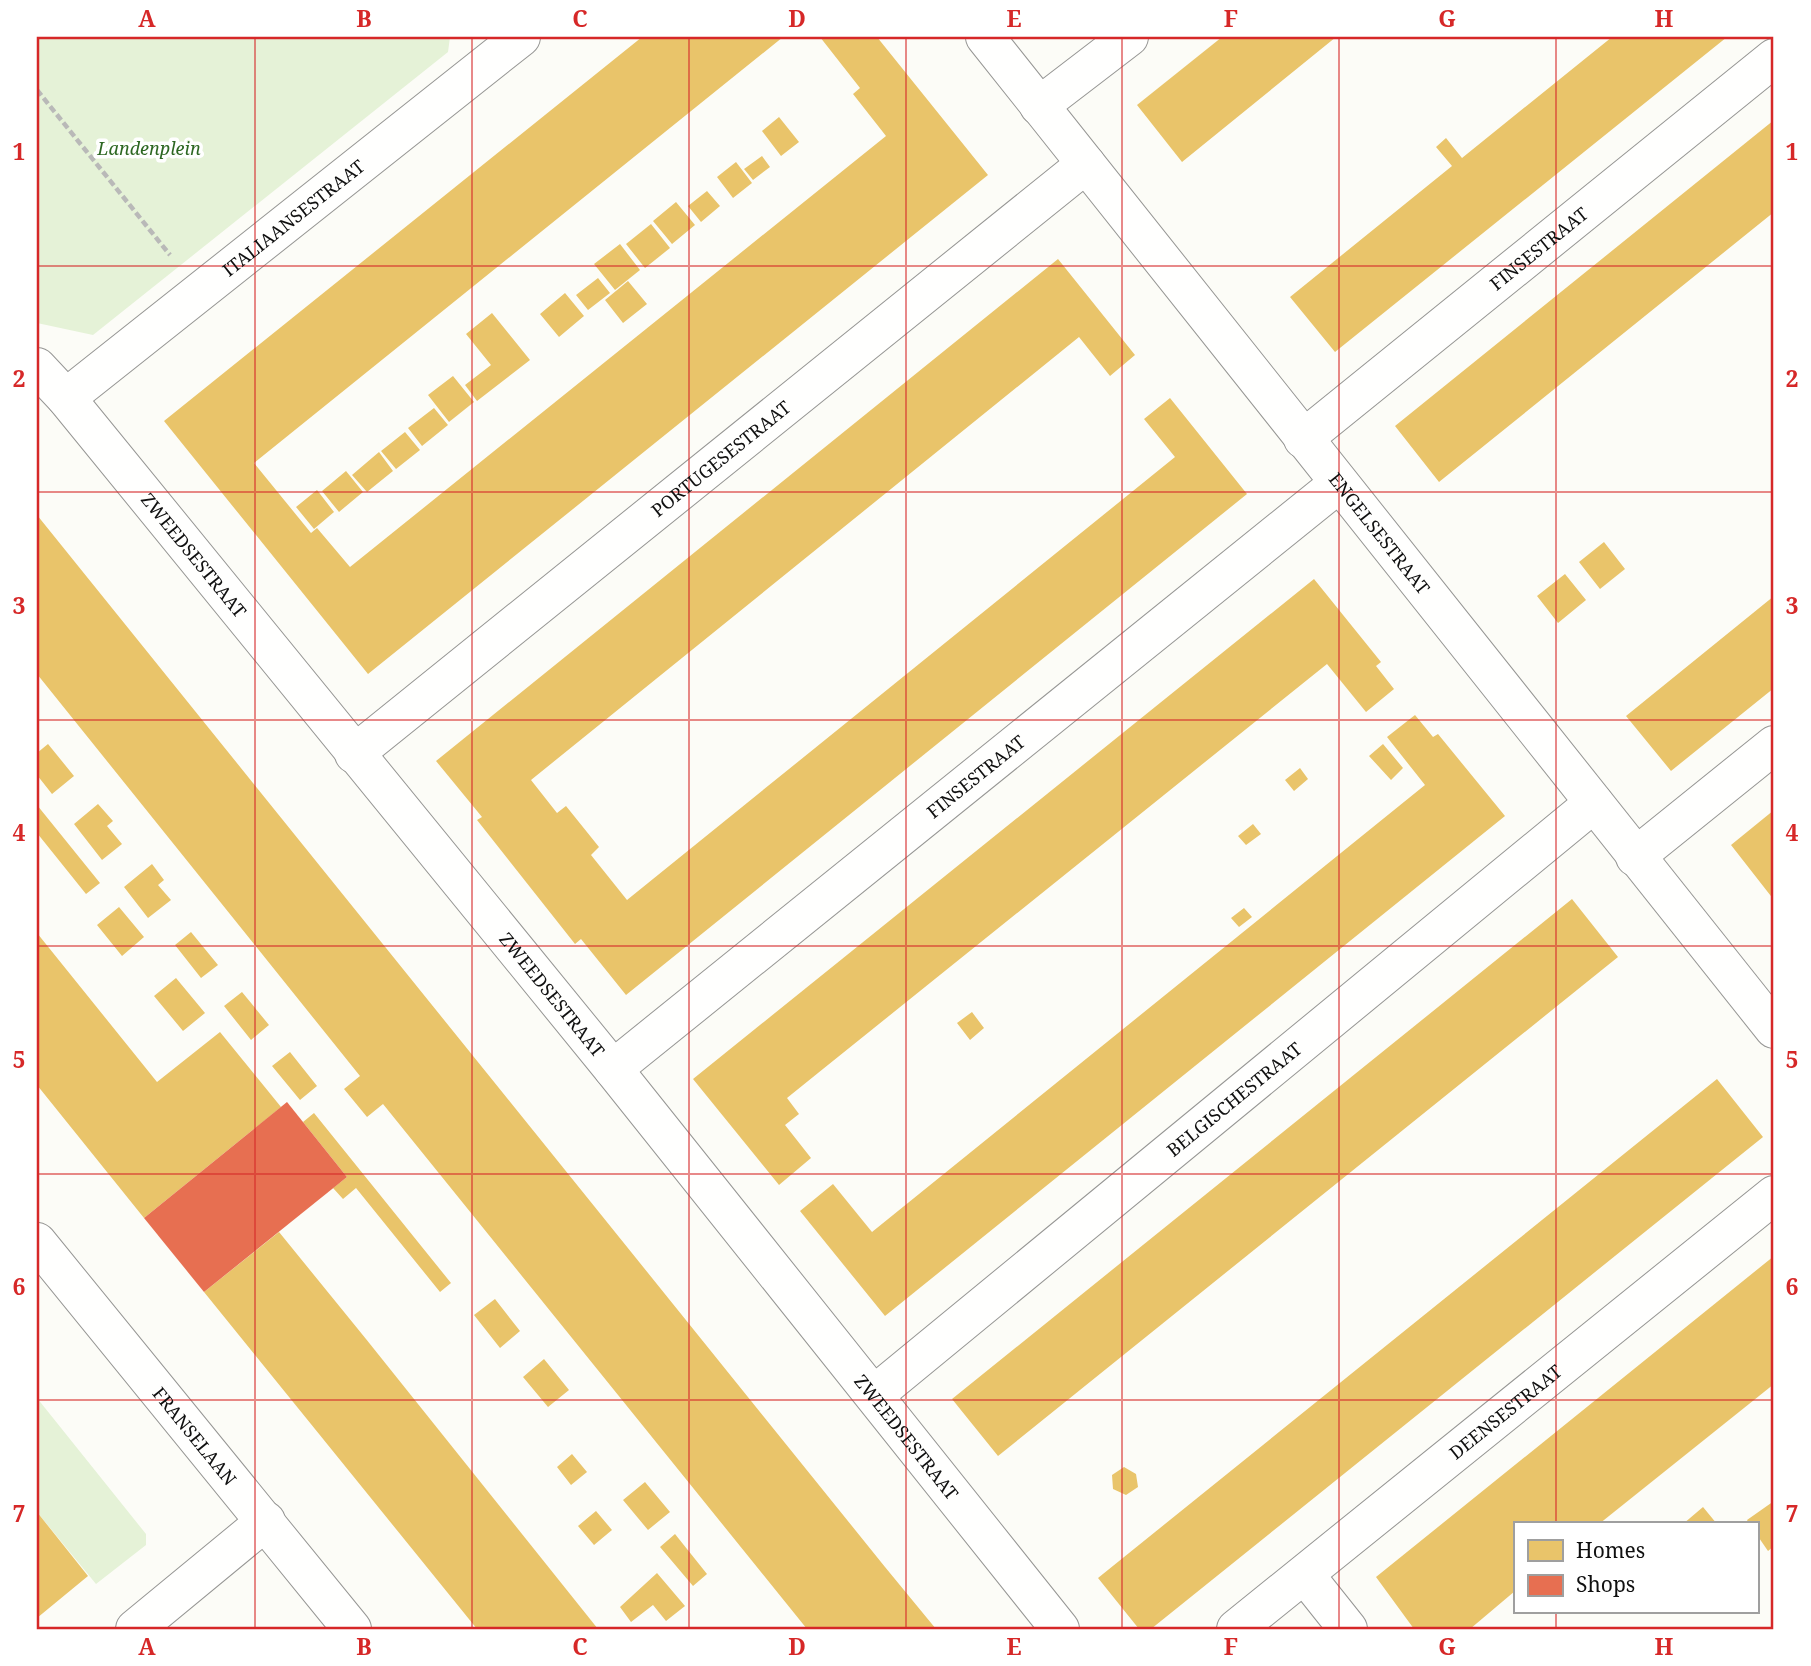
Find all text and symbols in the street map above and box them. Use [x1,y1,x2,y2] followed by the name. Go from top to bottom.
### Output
[138,2,156,34] text: A
[356,2,372,34] text: B
[572,2,588,34] text: C
[788,2,806,34] text: D
[1006,2,1022,34] text: E
[1224,2,1238,34] text: F
[1438,2,1456,34] text: G
[1655,2,1674,34] text: H
[13,135,26,167] text: 1
[1786,135,1799,167] text: 1
[96,136,201,160] park label: Landenplein
[217,154,369,282] street label: ITALIAANSESTRAAT
[1485,201,1593,295] street label: FINSESTRAAT
[13,362,26,394] text: 2
[1786,362,1799,394] text: 2
[646,395,795,522] street label: PORTUGESESTRAAT
[1324,467,1435,599] street label: ENGELSESTRAAT
[136,488,252,622] street label: ZWEEDSESTRAAT
[13,589,26,621] text: 3
[1786,589,1799,621] text: 3
[922,729,1030,823] street label: FINSESTRAAT
[13,816,26,848] text: 4
[1786,816,1799,848] text: 4
[494,927,610,1062] street label: ZWEEDSESTRAAT
[1162,1037,1306,1162] street label: BELGISCHESTRAAT
[13,1043,26,1075] text: 5
[1786,1043,1799,1075] text: 5
[13,1270,26,1302] text: 6
[1786,1270,1799,1302] text: 6
[1444,1359,1567,1464] street label: DEENSESTRAAT
[849,1369,964,1505] street label: ZWEEDSESTRAAT
[148,1382,242,1490] street label: FRANSELAAN
[13,1497,26,1529] text: 7
[1786,1497,1799,1529] text: 7
[1514,1522,1758,1614] legend
[1576,1536,1645,1564] text: Homes
[1576,1570,1635,1598] text: Shops
[138,1630,156,1662] text: A
[356,1630,372,1662] text: B
[572,1630,588,1662] text: C
[788,1630,806,1662] text: D
[1006,1630,1022,1662] text: E
[1224,1630,1238,1662] text: F
[1438,1630,1456,1662] text: G
[1655,1630,1674,1662] text: H

